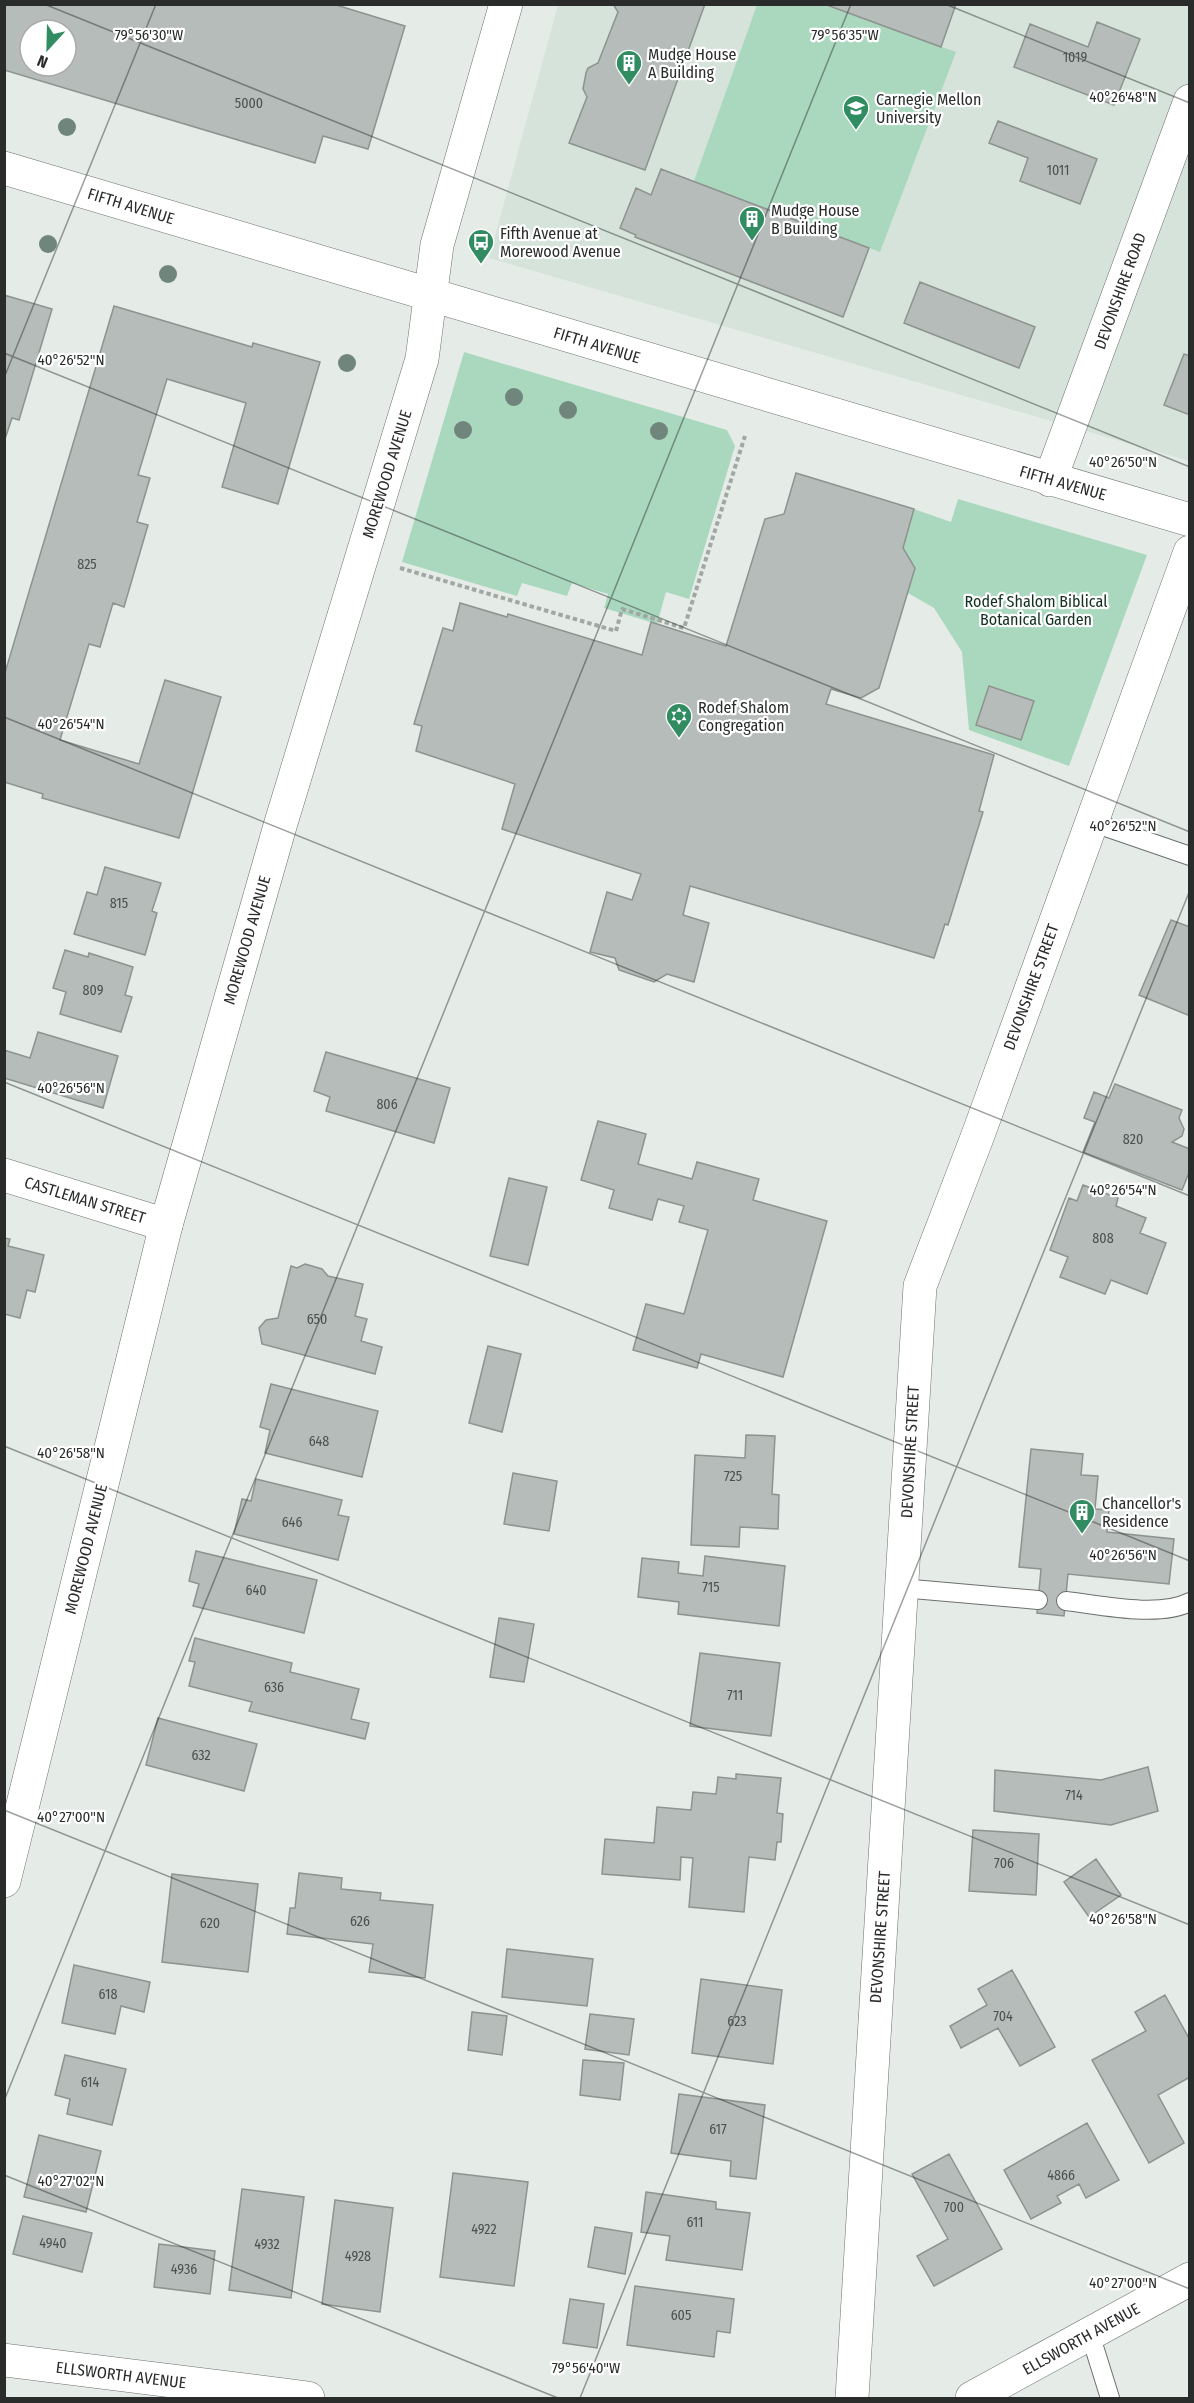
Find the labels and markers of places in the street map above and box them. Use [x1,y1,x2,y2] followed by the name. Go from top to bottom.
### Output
[648,45,737,82] place label: Mudge House A Building
[614,48,644,86] building icon: Mudge House A Building
[876,90,981,127] place label: Carnegie Mellon University
[841,93,871,131] school or university icon: Carnegie Mellon University
[771,201,860,238] place label: Mudge House B Building
[737,204,767,242] building icon: Mudge House B Building
[500,224,621,261] place label: Fifth Avenue at Morewood Avenue
[466,227,496,265] bus stop icon: Fifth Avenue at Morewood Avenue
[698,698,789,735] place label: Rodef Shalom Congregation
[664,701,694,739] synagogue icon: Rodef Shalom Congregation
[1102,1494,1182,1531] place label: Chancellor's Residence
[1067,1497,1097,1535] building icon: Chancellor's Residence

